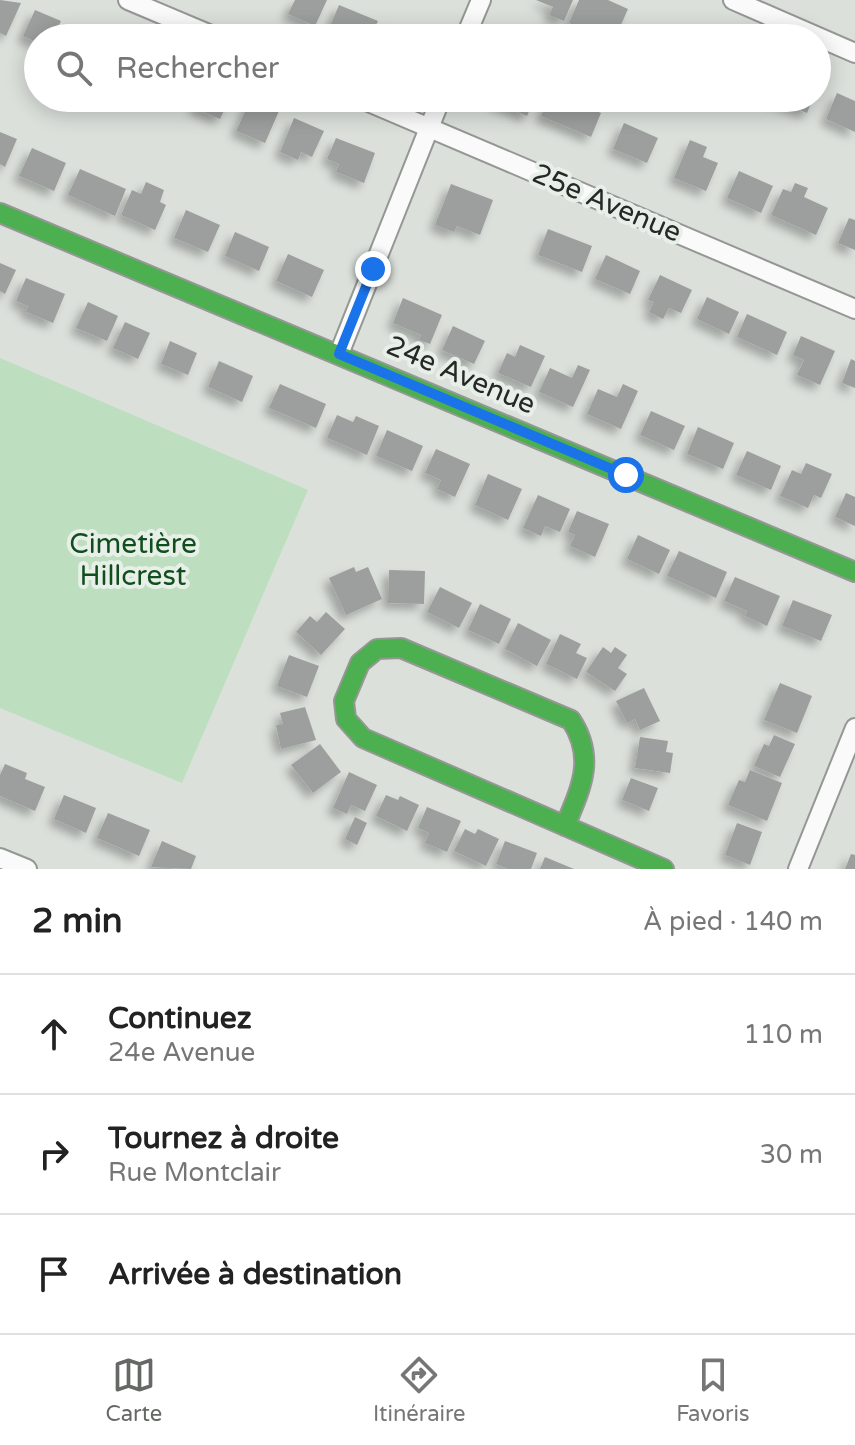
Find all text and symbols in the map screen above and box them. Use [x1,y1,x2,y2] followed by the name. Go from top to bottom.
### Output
[24,24,831,112] search box
[52,46,96,90] icon: search
[116,50,279,87] text: Rechercher
[527,156,687,250] street label: 25e Avenue
[355,251,391,287] route end
[381,328,541,422] street label: 24e Avenue
[608,457,644,493] route start
[69,527,197,593] park label: Cimetière Hillcrest
[32,901,123,942] text: 2 min
[643,906,823,937] text: À pied · 140 m
[108,1000,252,1037] text: Continuez
[32,1012,76,1056] icon: ahead
[743,1019,823,1050] text: 110 m
[108,1037,255,1068] text: 24e Avenue
[108,1120,339,1157] text: Tournez à droite
[32,1132,76,1176] icon: right
[760,1139,823,1170] text: 30 m
[108,1157,281,1188] text: Rue Montclair
[32,1252,76,1296] icon: arrive
[108,1256,402,1293] text: Arrivée à destination
[105,1353,162,1427] tab: Carte
[373,1353,466,1427] tab: Itinéraire
[676,1353,750,1427] tab: Favoris

